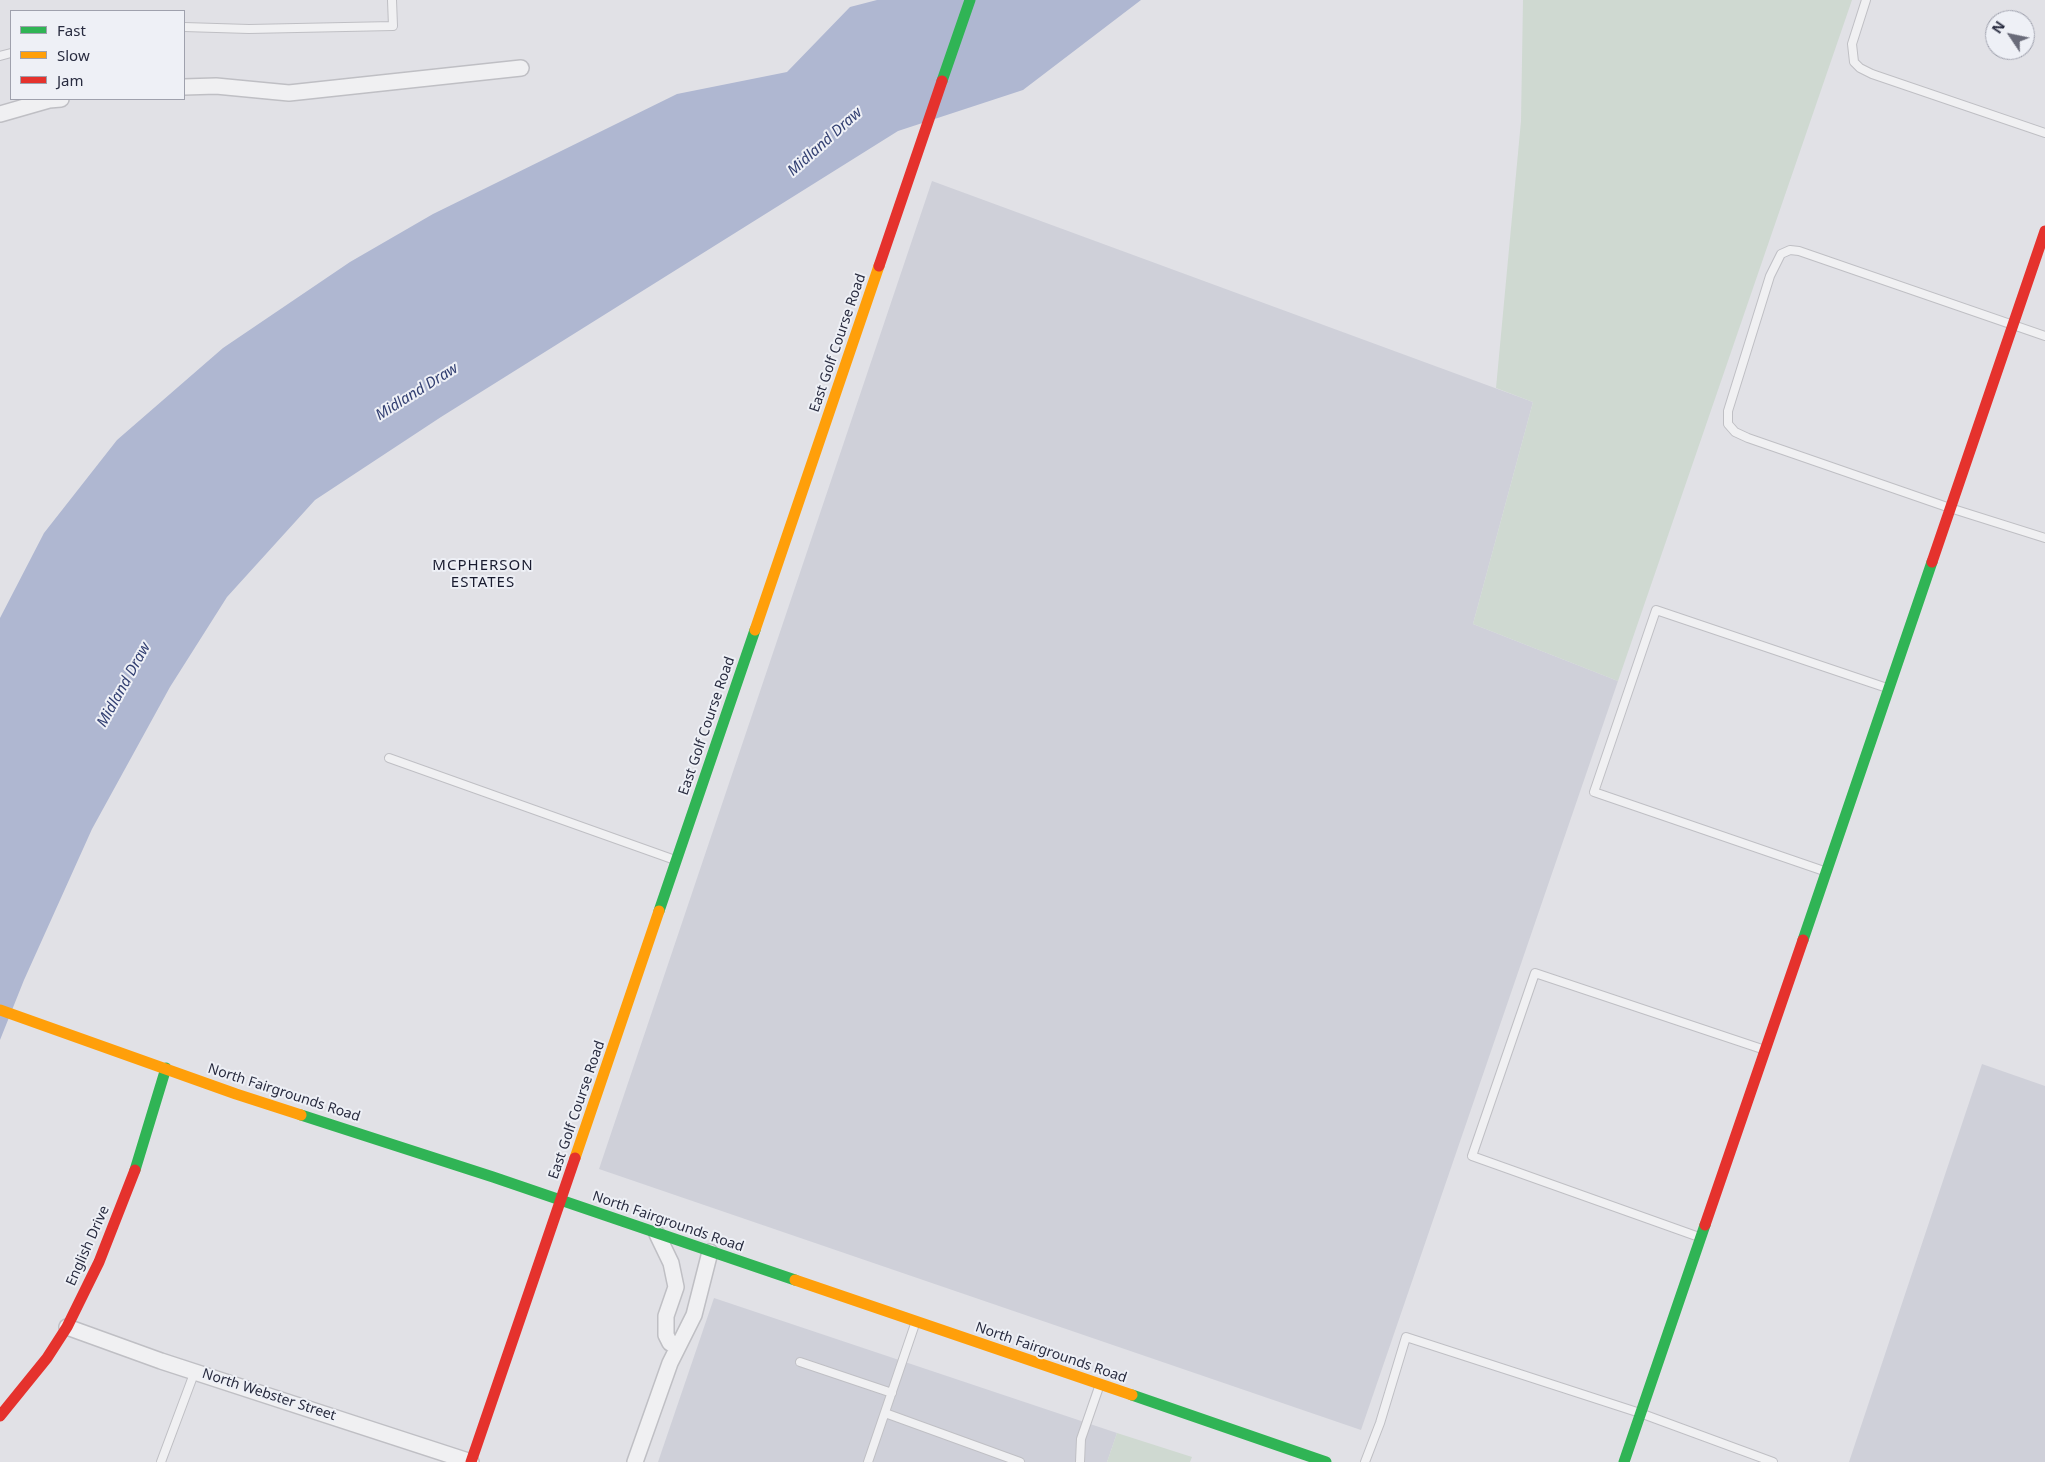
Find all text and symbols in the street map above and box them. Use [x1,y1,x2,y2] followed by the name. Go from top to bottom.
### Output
[10,10,185,100] legend
[1985,10,2035,60] north arrow
[1987,17,2009,37] text: N
[57,20,86,40] text: Fast
[57,45,90,65] text: Slow
[57,70,84,90] text: Jam
[784,104,866,180] water label: Midland Draw
[806,272,870,414] street label: East Golf Course Road
[372,359,462,425] water label: Midland Draw
[431,557,535,592] district label: MCPHERSON ESTATES
[93,640,155,730] water label: Midland Draw
[675,655,739,797] street label: East Golf Course Road
[545,1039,609,1181] street label: East Golf Course Road
[206,1060,362,1126] street label: North Fairgrounds Road
[590,1188,746,1256] street label: North Fairgrounds Road
[63,1203,113,1289] street label: English Drive
[973,1319,1129,1387] street label: North Fairgrounds Road
[200,1365,338,1425] street label: North Webster Street

